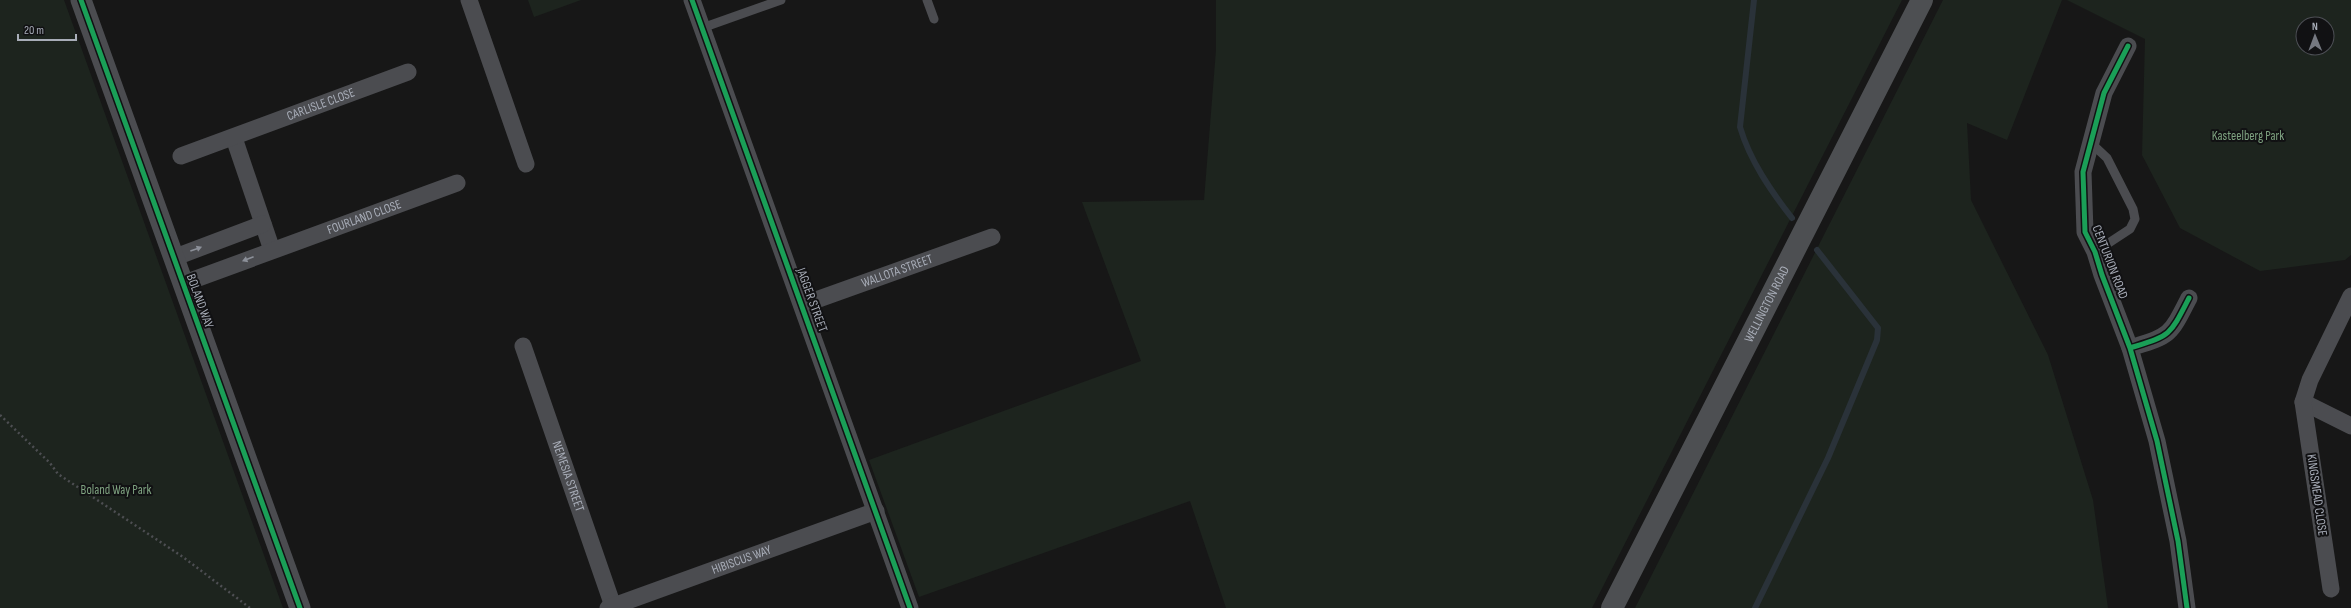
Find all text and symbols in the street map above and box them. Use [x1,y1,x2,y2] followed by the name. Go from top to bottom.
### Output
[18,16,76,42] scale bar
[2295,16,2335,56] north arrow
[2312,20,2318,33] text: N
[24,23,44,38] text: 20 m
[284,84,357,124] street label: CARLISLE CLOSE
[2212,128,2284,144] park label: Kasteelberg Park
[325,196,403,238] street label: FOURLAND CLOSE
[2089,223,2131,301] street label: CENTURION ROAD
[191,245,203,251] one-way arrow
[859,251,935,291] street label: WALLOTA STREET
[242,257,254,263] one-way arrow
[1741,263,1793,345] street label: WELLINGTON ROAD
[793,265,831,334] street label: JAGGER STREET
[183,272,217,331] street label: BOLAND WAY
[549,439,588,514] street label: NEMESIA STREET
[2303,453,2331,537] street label: KINGSMEAD CLOSE
[81,482,151,498] park label: Boland Way Park
[710,541,774,578] street label: HIBISCUS WAY

